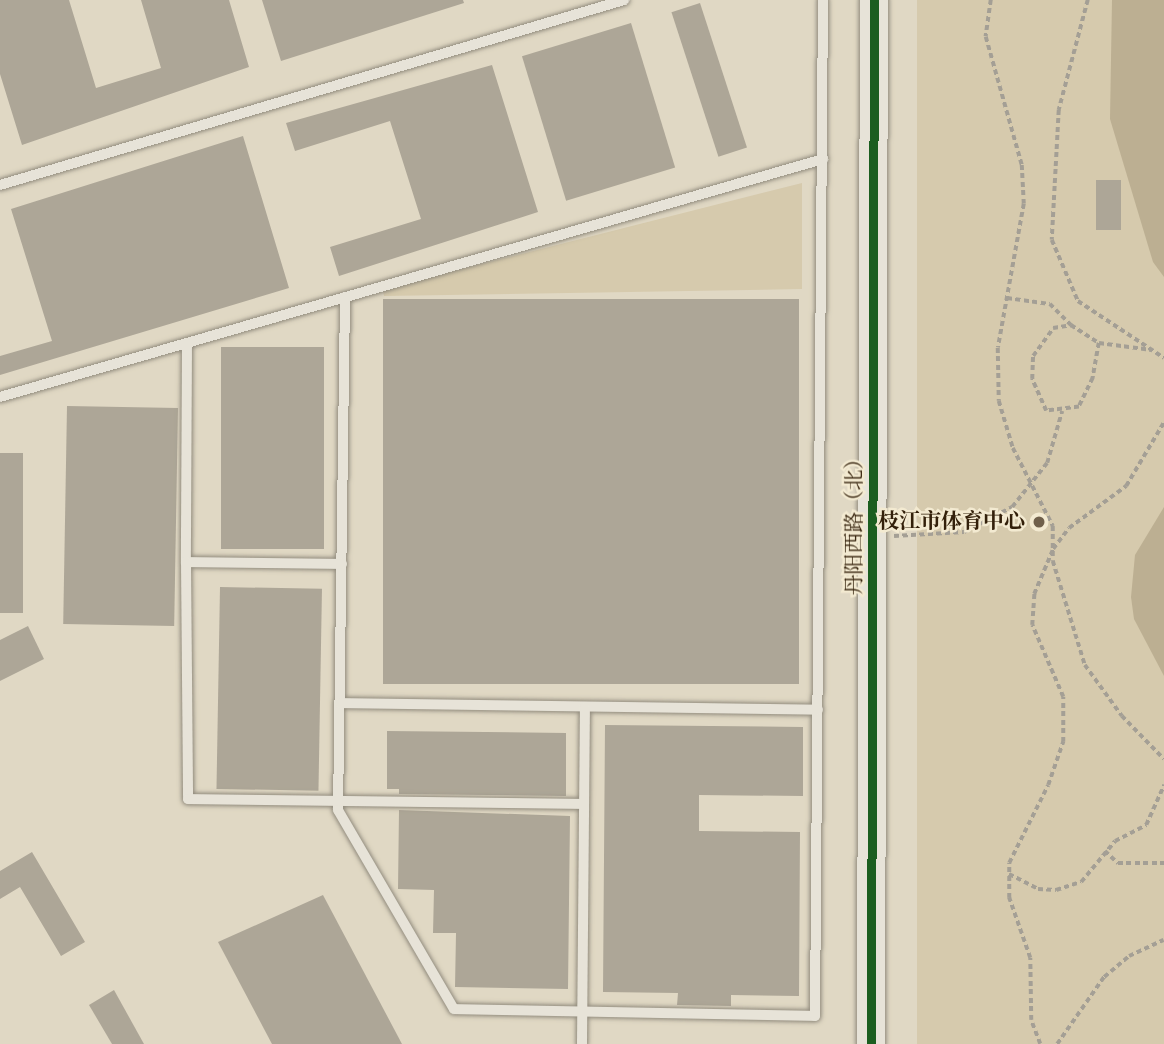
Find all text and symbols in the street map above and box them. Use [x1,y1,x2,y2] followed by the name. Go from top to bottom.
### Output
[842,449,868,595] street label: 丹阳西路（北）
[878,509,1025,535] place label: 枝江市体育中心
[1031,514,1047,530] marker: 枝江市体育中心

